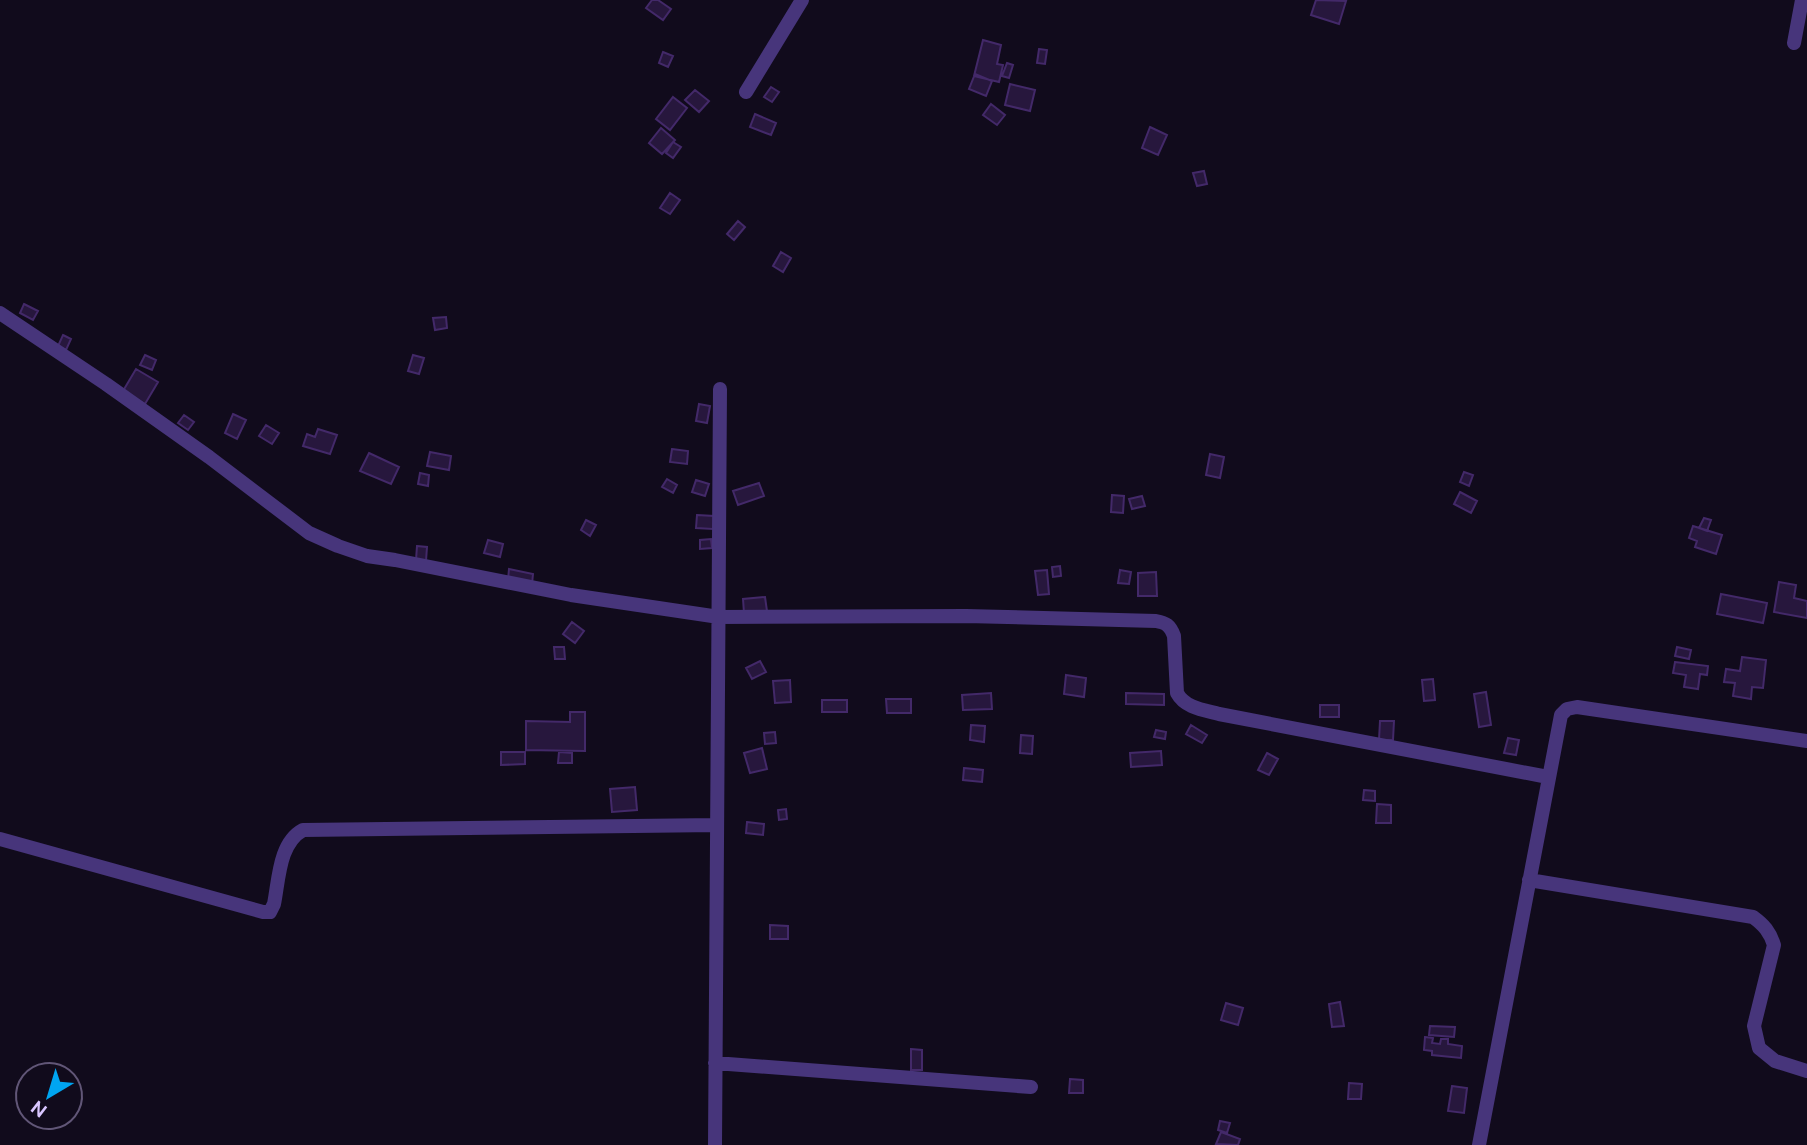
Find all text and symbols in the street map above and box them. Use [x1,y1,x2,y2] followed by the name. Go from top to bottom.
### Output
[14,1061,84,1131] north arrow
[26,1096,51,1122] text: N

